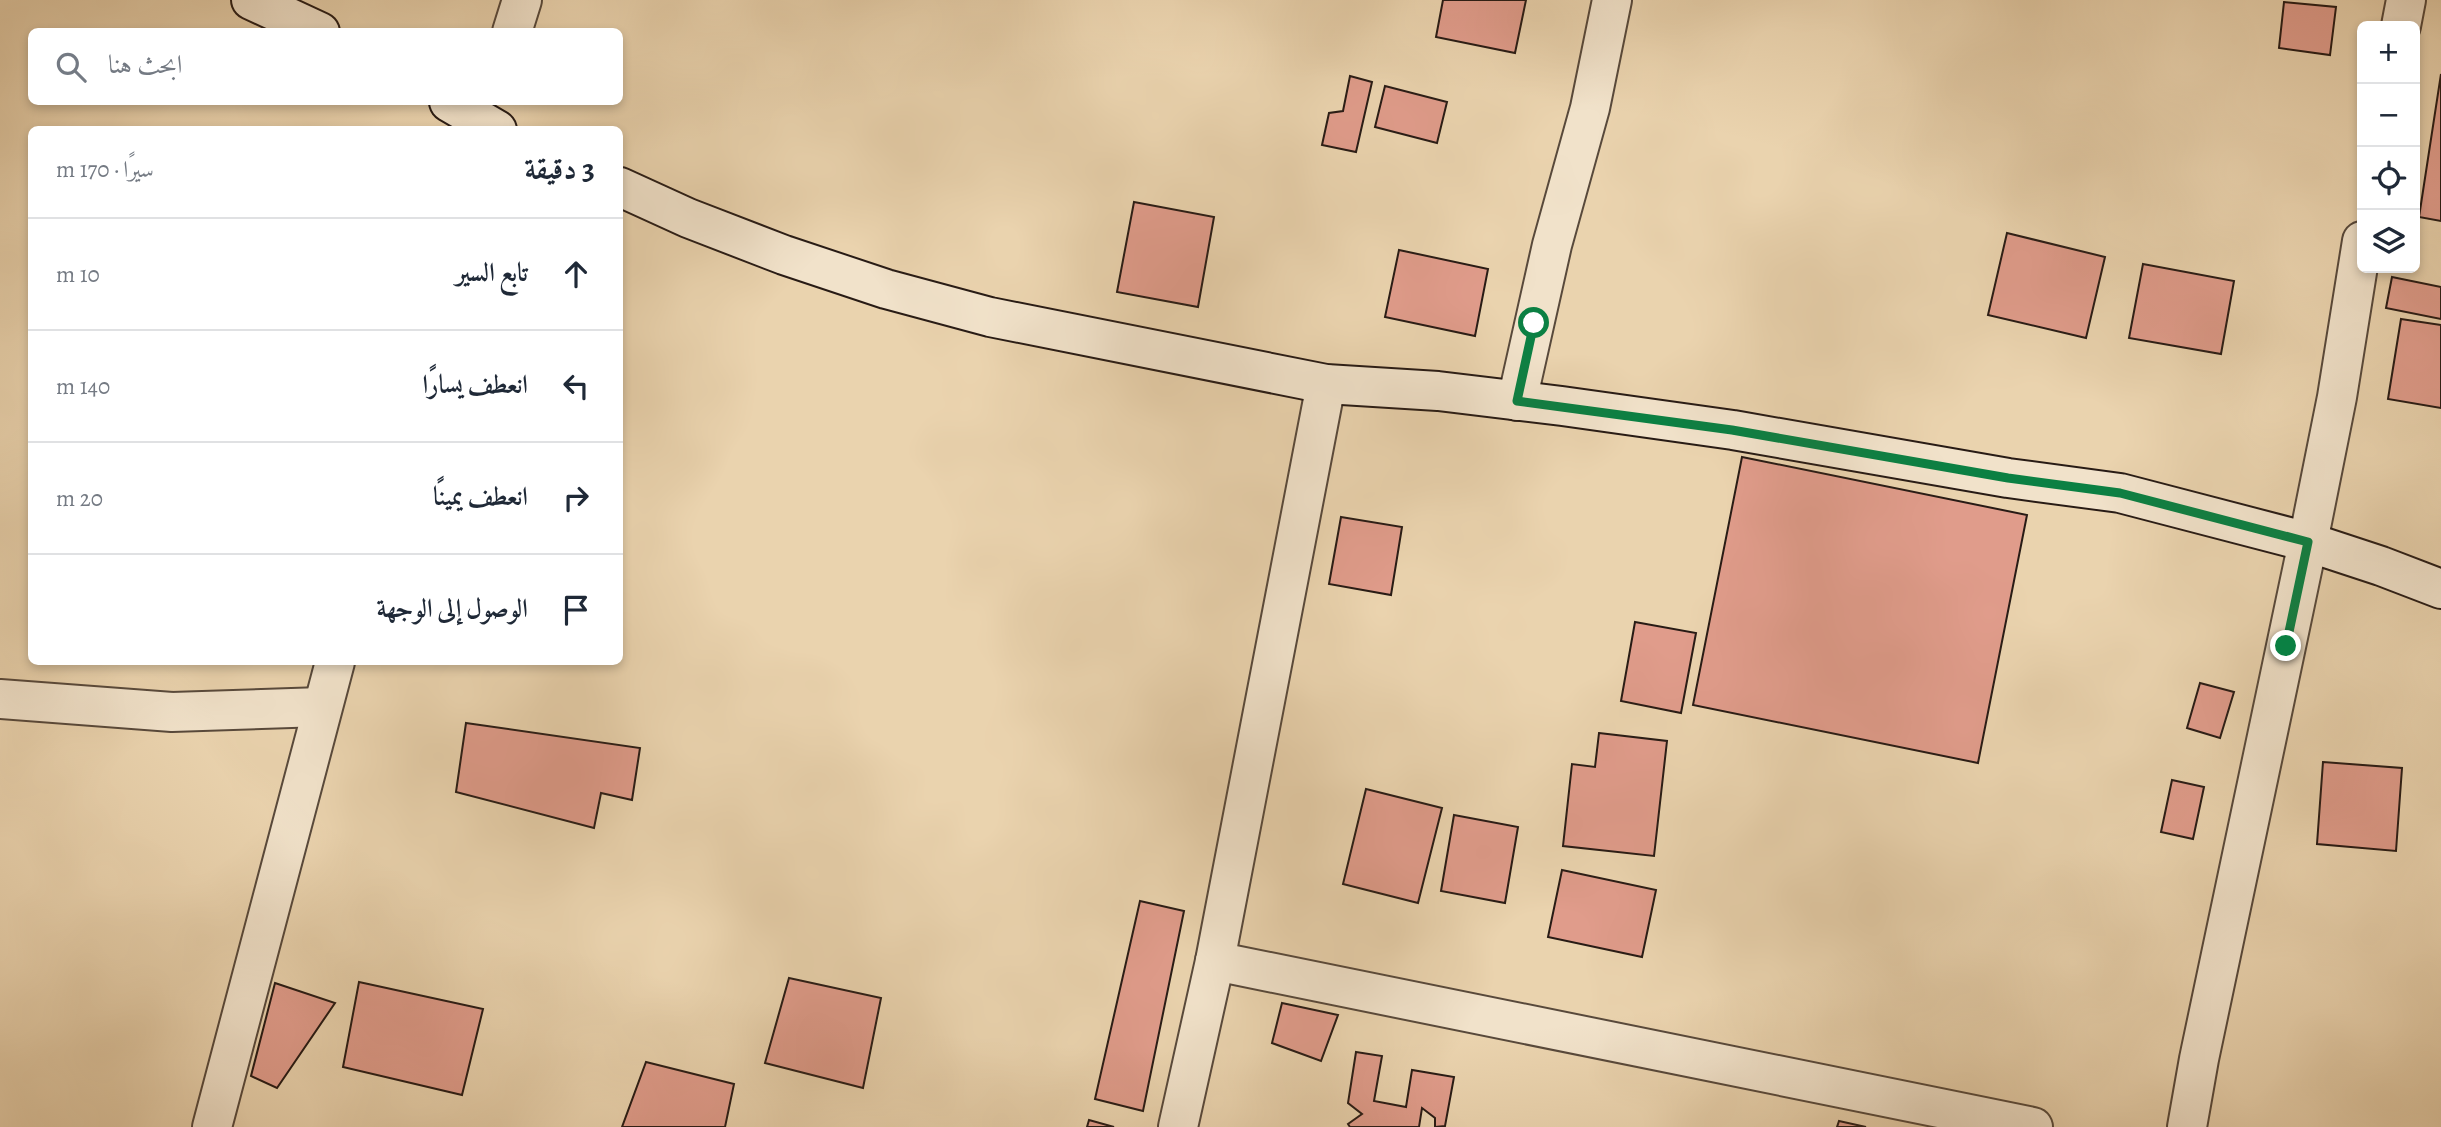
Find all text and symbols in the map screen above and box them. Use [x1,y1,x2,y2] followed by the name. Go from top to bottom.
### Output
[2357,21,2420,273] map controls
[2357,21,2420,84] button: +
[28,28,623,105] search box
[108,47,183,82] text: ابحث هنا
[52,48,90,86] icon: search
[2357,84,2420,147] button: −
[2357,147,2420,210] button: locate
[524,149,595,189] text: 3 دقيقة
[56,154,154,185] text: سيرًا · 170 m
[2357,210,2420,273] button: layers
[456,255,528,290] text: تابع السير
[557,255,595,293] icon: ahead
[56,259,100,290] text: 10 m
[1518,307,1549,338] route start
[422,367,528,402] text: انعطف يسارًا
[557,367,595,405] icon: left
[56,371,110,402] text: 140 m
[433,479,528,514] text: انعطف يمينًا
[557,479,595,517] icon: right
[56,483,103,514] text: 20 m
[376,591,528,626] text: الوصول إلى الوجهة
[557,591,595,629] icon: arrive
[2270,630,2301,661] route end

